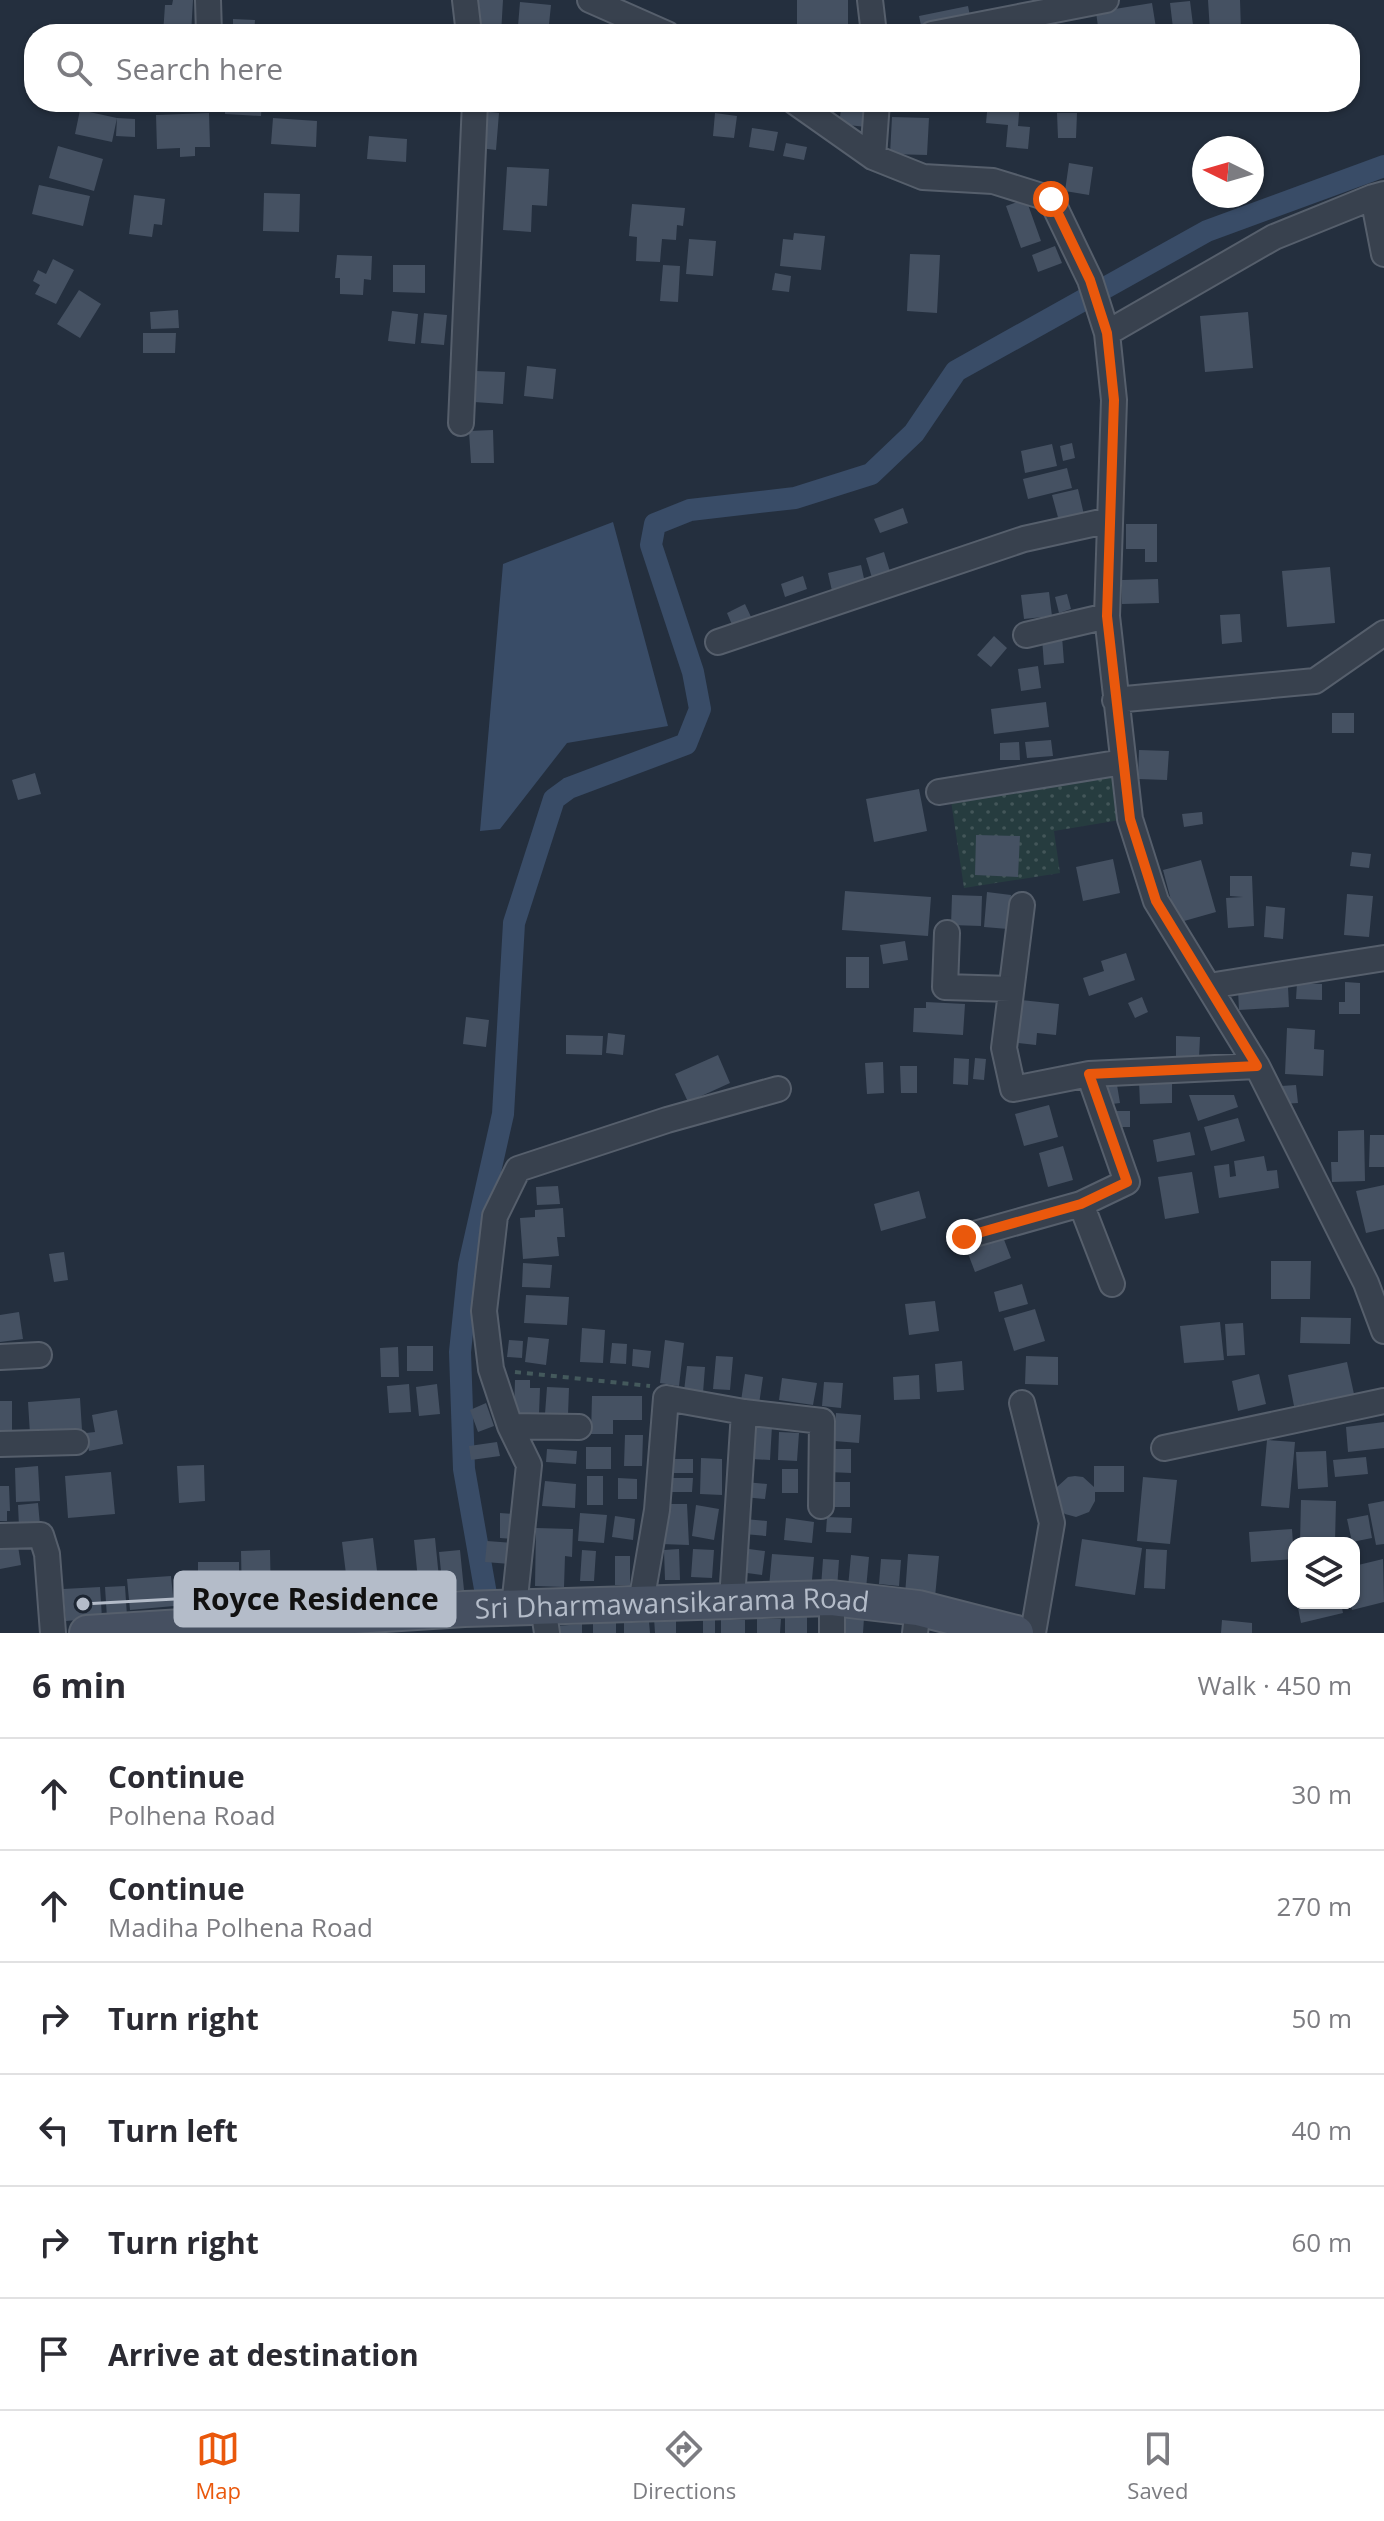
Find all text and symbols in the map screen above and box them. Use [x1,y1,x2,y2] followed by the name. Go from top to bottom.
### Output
[24,24,1360,112] search box
[52,46,96,90] icon: search
[116,48,283,89] text: Search here
[1192,136,1264,208] north arrow
[1033,181,1069,217] route start
[946,1219,982,1255] route end
[1288,1537,1360,1609] map controls
[1288,1537,1360,1609] button: layers
[175,1572,455,1626] callout: Royce Residence
[191,1578,439,1619] text: Royce Residence
[474,1578,872,1627] street label: Sri Dharmawansikarama Road
[32,1662,126,1708] text: 6 min
[1198,1667,1352,1703] text: Walk · 450 m
[108,1756,245,1797] text: Continue
[32,1772,76,1816] icon: ahead
[1291,1776,1352,1812] text: 30 m
[108,1797,276,1833] text: Polhena Road
[108,1868,245,1909] text: Continue
[32,1884,76,1928] icon: ahead
[1277,1888,1352,1924] text: 270 m
[108,1909,373,1945] text: Madiha Polhena Road
[32,1996,76,2040] icon: right
[108,1998,259,2039] text: Turn right
[1291,2000,1352,2036] text: 50 m
[32,2108,76,2152] icon: left
[108,2110,238,2151] text: Turn left
[1291,2112,1352,2148] text: 40 m
[32,2220,76,2264] icon: right
[108,2222,259,2263] text: Turn right
[1291,2224,1352,2260] text: 60 m
[32,2332,76,2376] icon: arrive
[108,2334,419,2375] text: Arrive at destination
[196,2427,241,2505] tab: Map
[632,2427,736,2505] tab: Directions
[1127,2427,1188,2505] tab: Saved

